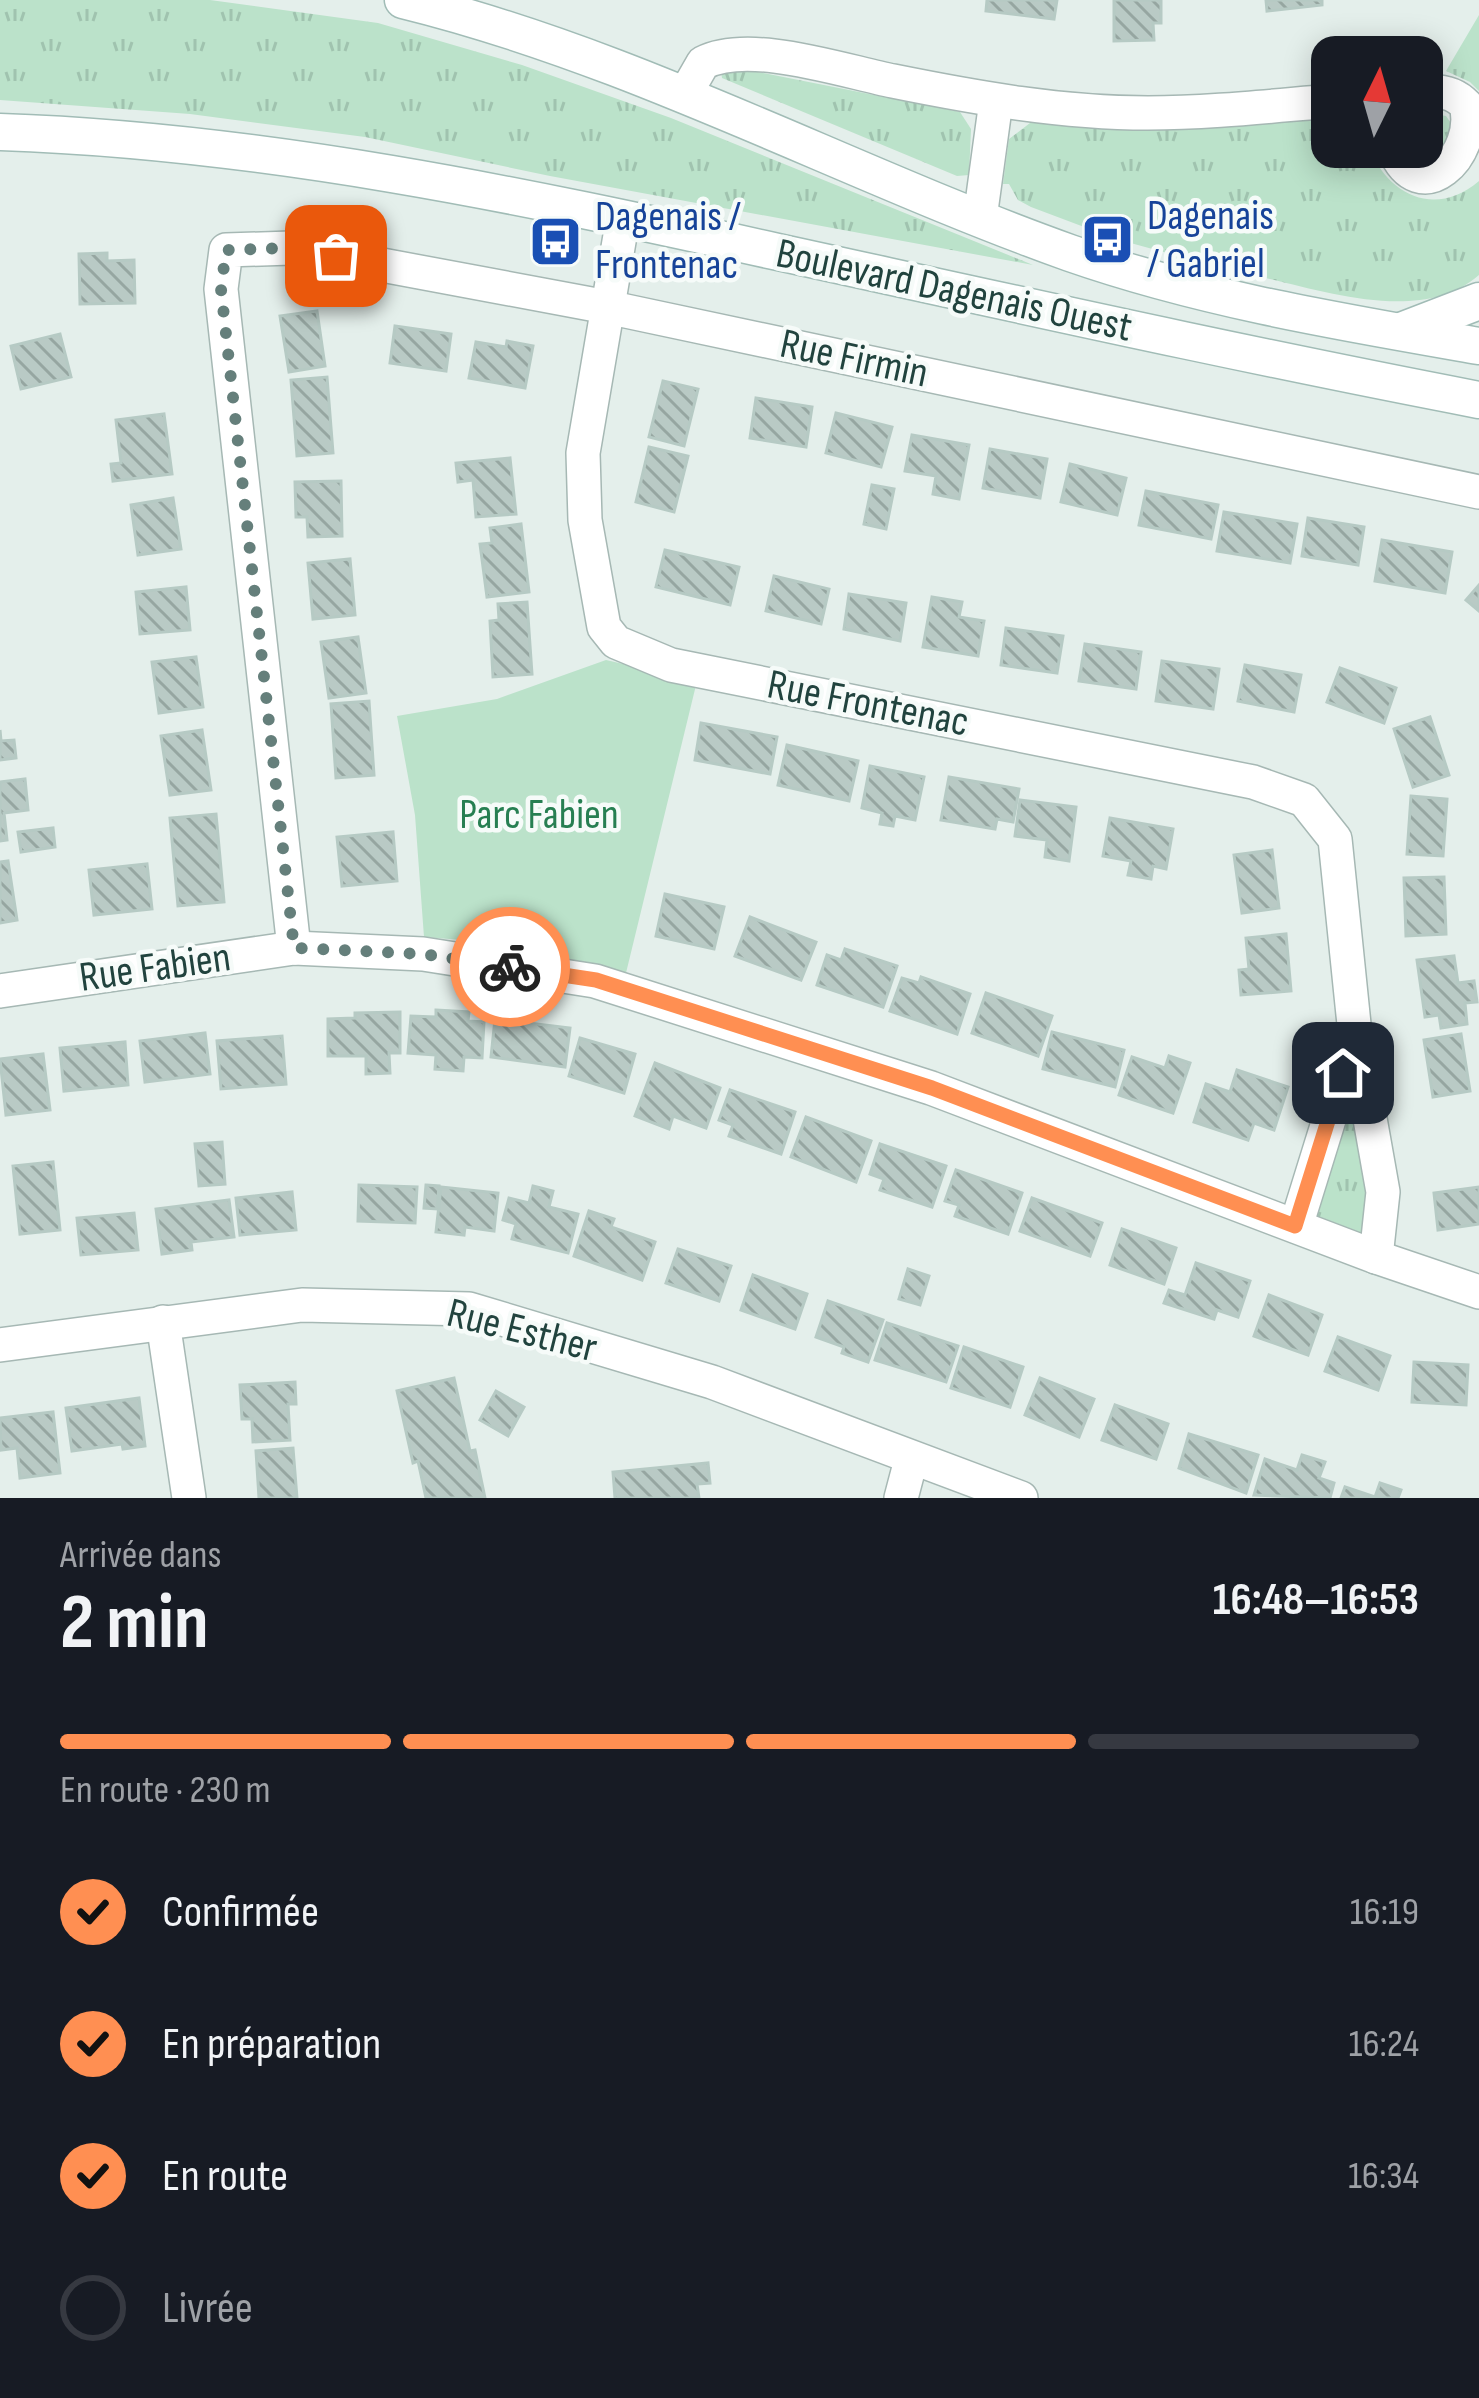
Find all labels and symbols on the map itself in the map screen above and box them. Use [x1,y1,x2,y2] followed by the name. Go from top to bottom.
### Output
[1311,36,1443,168] north arrow
[1147,191,1274,290] place label: Dagenais / Gabriel
[595,192,742,291] place label: Dagenais / Frontenac
[285,205,387,307] pin
[1080,212,1136,268] bus stop icon: Dagenais / Gabriel
[528,213,584,269] bus stop icon: Dagenais / Frontenac
[772,228,1136,354] street label: Boulevard Dagenais Ouest
[775,318,933,400] street label: Rue Firmin
[763,660,973,748] street label: Rue Frontenac
[459,790,619,841] park label: Parc Fabien
[450,907,570,1027] courier
[76,932,234,1004] street label: Rue Fabien
[1292,1022,1394,1124] pin
[442,1288,602,1374] street label: Rue Esther

